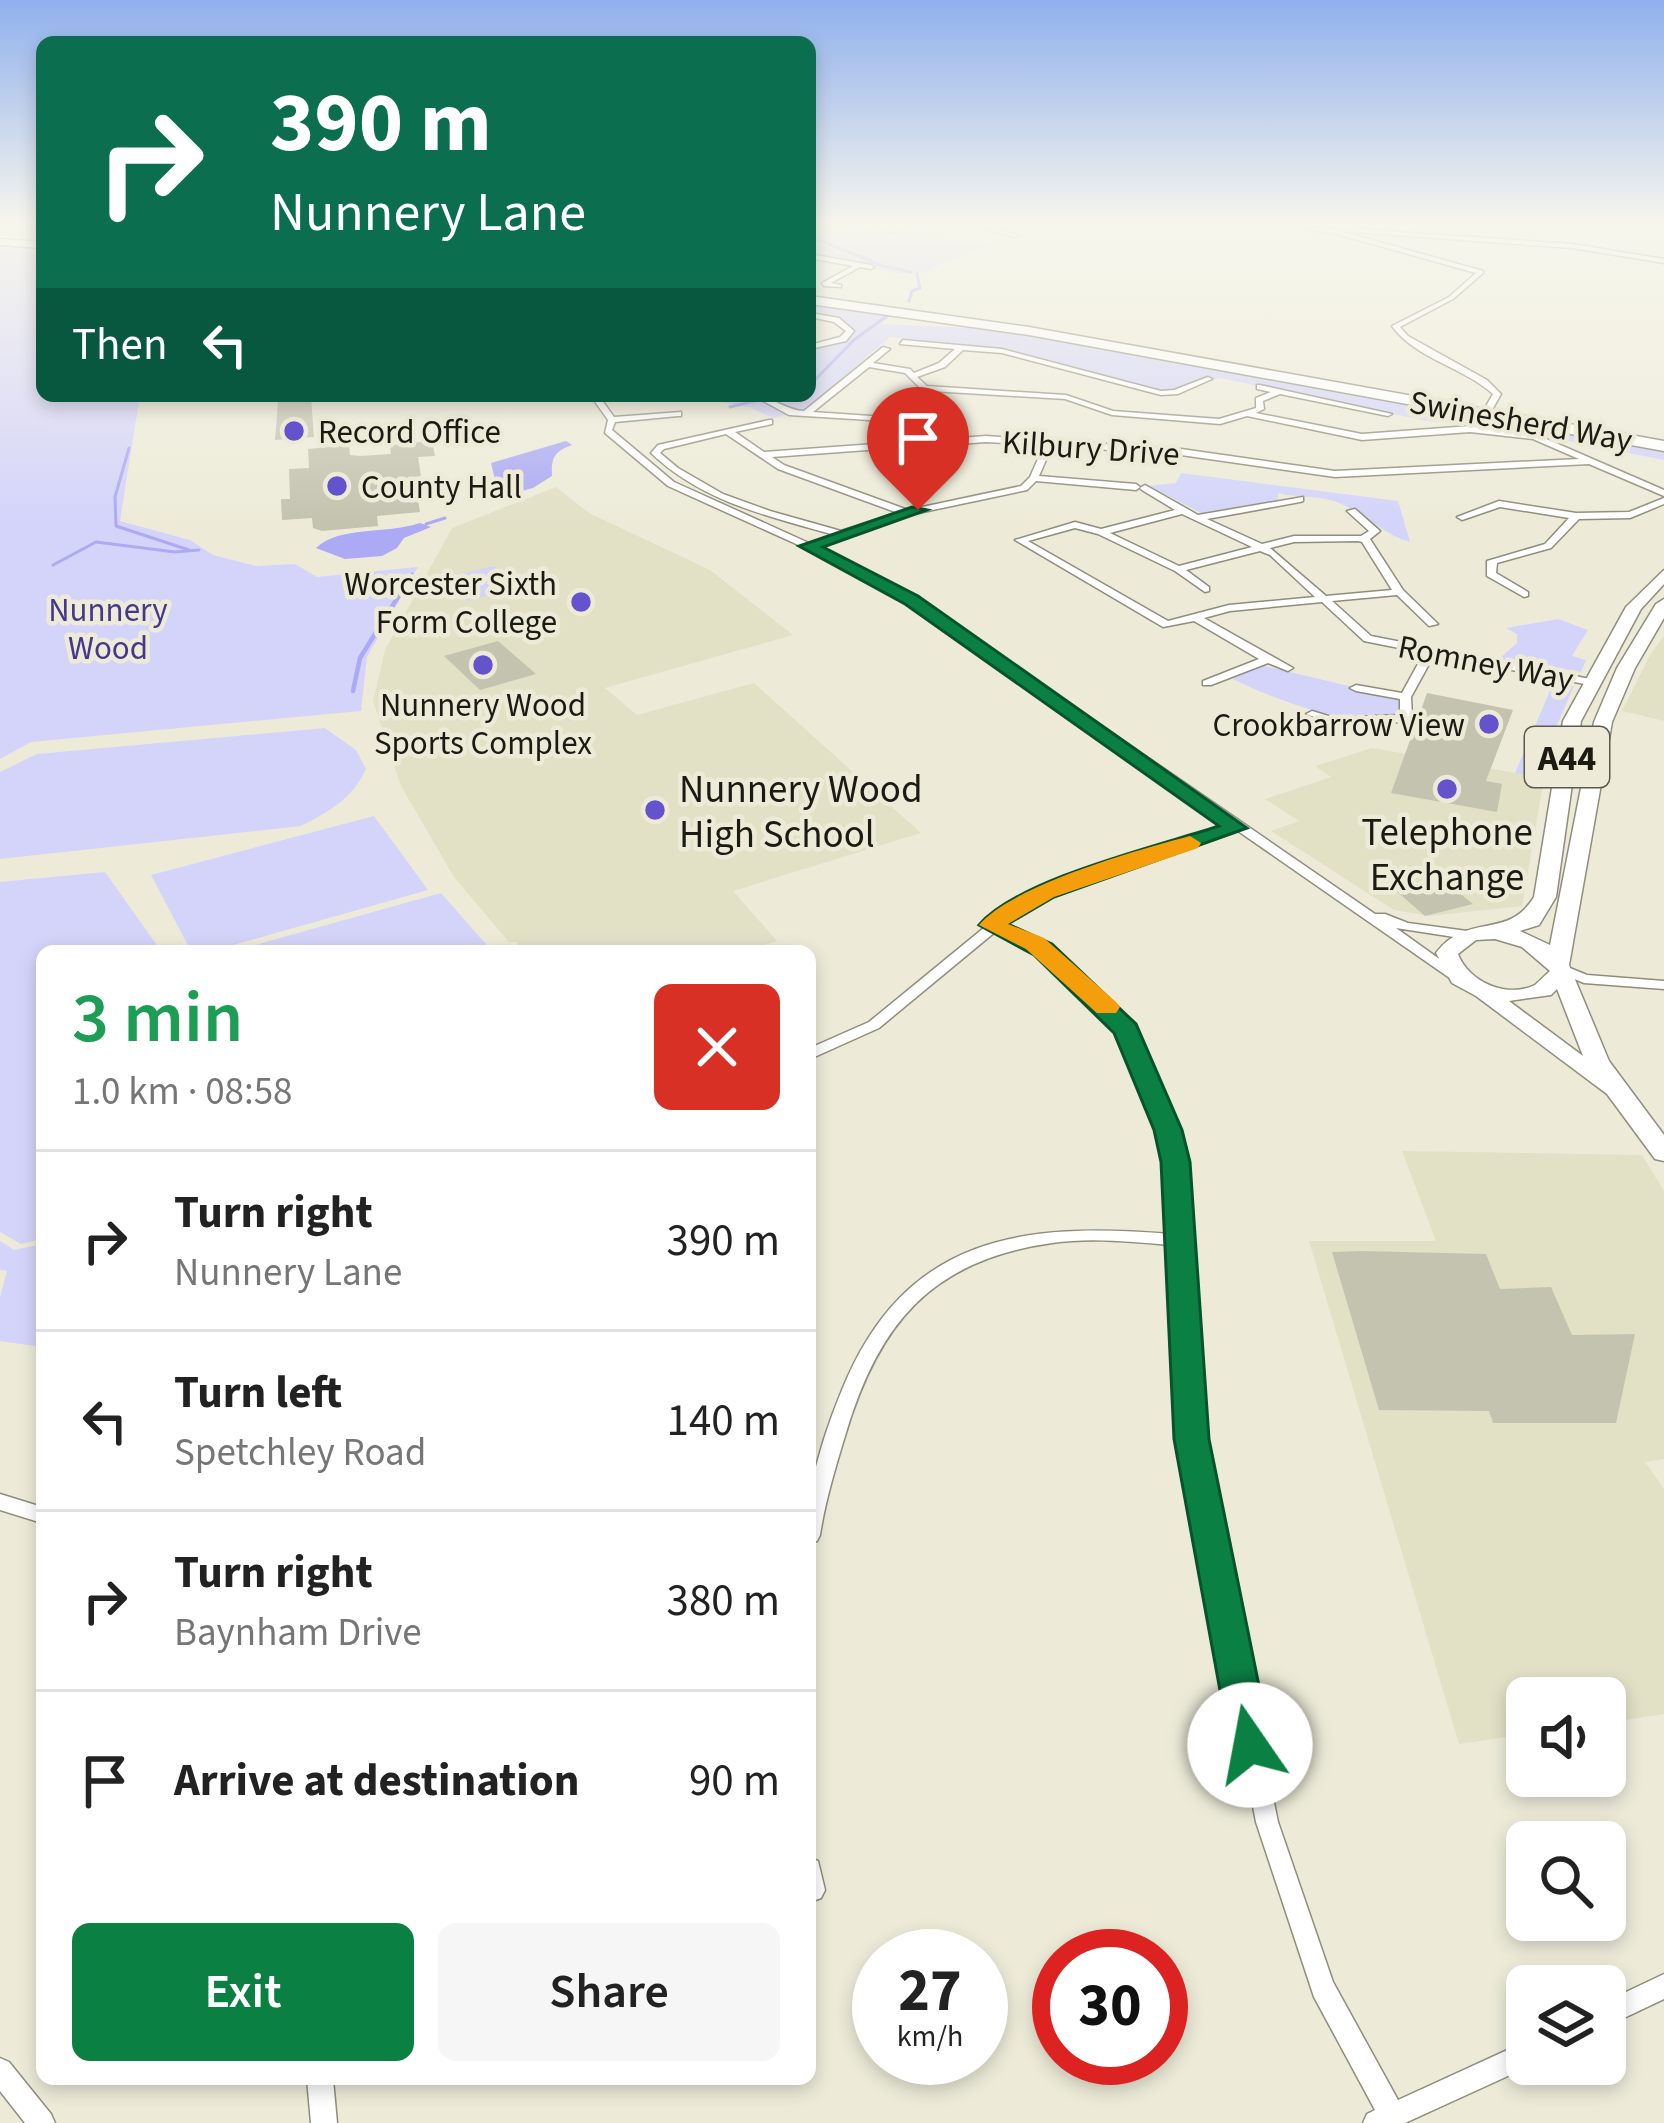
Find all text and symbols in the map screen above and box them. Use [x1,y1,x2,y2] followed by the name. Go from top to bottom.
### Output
[270,64,492,184] text: 390 m
[72,84,228,240] icon: right
[270,175,586,252] text: Nunnery Lane
[192,312,258,378] icon: left
[72,313,168,377] text: Then
[1406,379,1636,464] street label: Swinesherd Way
[867,387,969,510] pin
[885,405,951,471] icon: arrive
[318,409,501,456] place label: Record Office
[281,418,307,444] marker: Record Office
[1001,419,1181,478] street label: Kilbury Drive
[361,464,522,511] place label: County Hall
[324,473,350,499] marker: County Hall
[344,561,557,646] place label: Worcester Sixth Form College
[48,587,168,672] park label: Nunnery Wood
[568,589,594,615] marker: Worcester Sixth Form College
[1394,623,1578,704] street label: Romney Way
[470,652,496,678] marker: Nunnery Wood Sports Complex
[374,682,592,767] place label: Nunnery Wood Sports Complex
[1212,702,1465,749] place label: Crookbarrow View
[1476,711,1502,737] marker: Crookbarrow View
[1525,727,1609,787] road number: A44
[679,762,923,863] place label: Nunnery Wood High School
[1434,776,1460,802] marker: Telephone Exchange
[642,797,668,823] marker: Nunnery Wood High School
[1361,805,1533,906] place label: Telephone Exchange
[72,967,243,1070] text: 3 min
[654,984,780,1110] button: close
[72,1064,292,1120] text: 1.0 km · 08:58
[174,1181,373,1245] text: Turn right
[72,1208,138,1274] icon: right
[667,1209,780,1273] text: 390 m
[174,1245,402,1301] text: Nunnery Lane
[174,1361,342,1425] text: Turn left
[72,1388,138,1454] icon: left
[667,1389,780,1453] text: 140 m
[174,1425,426,1481] text: Spetchley Road
[174,1541,373,1605] text: Turn right
[72,1568,138,1634] icon: right
[667,1569,780,1633] text: 380 m
[174,1605,422,1661] text: Baynham Drive
[1506,1677,1626,2085] map controls
[1506,1677,1626,1797] button: sound
[1187,1682,1313,1808] position arrow
[72,1748,138,1814] icon: arrive
[174,1749,579,1813] text: Arrive at destination
[689,1749,780,1813] text: 90 m
[1506,1821,1626,1941] button: search
[72,1923,414,2061] button: Exit
[438,1923,780,2061] button: Share
[1032,1929,1188,2085] speed limit sign: 30
[898,1949,962,2034] text: 27
[1506,1965,1626,2085] button: layers
[897,2015,963,2058] text: km/h

